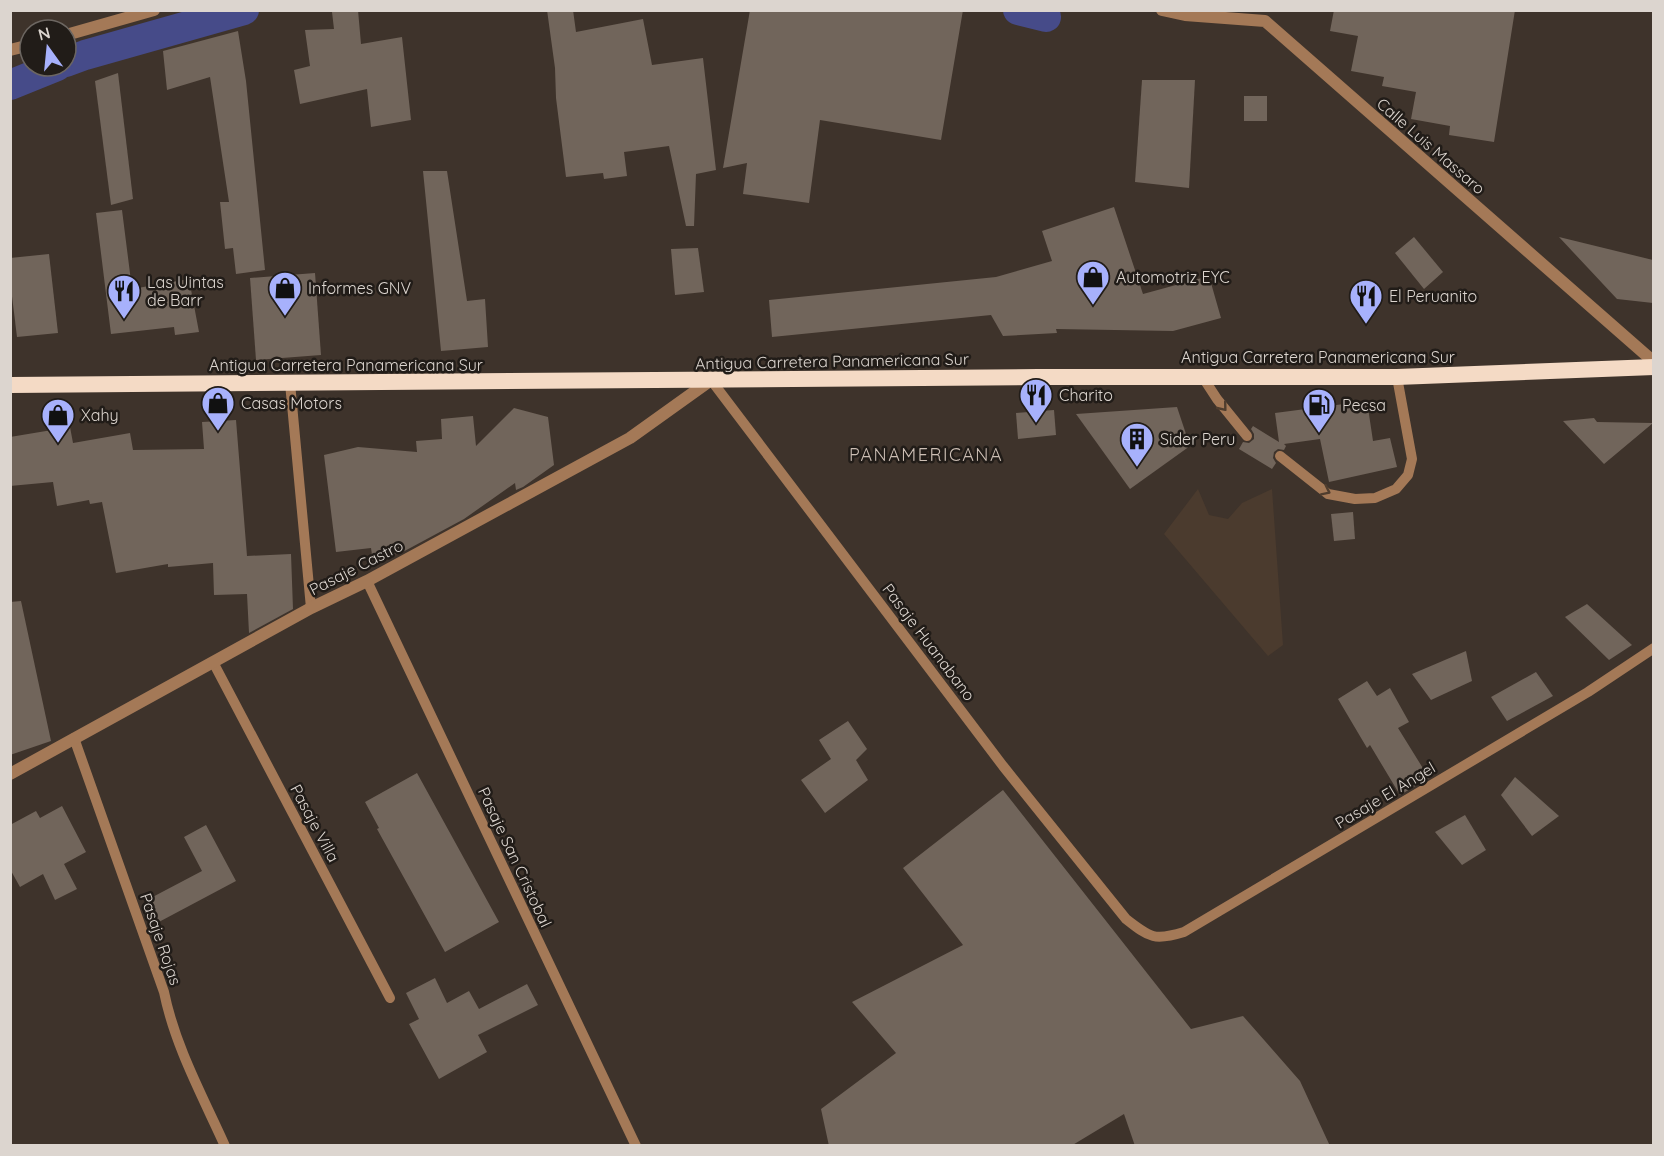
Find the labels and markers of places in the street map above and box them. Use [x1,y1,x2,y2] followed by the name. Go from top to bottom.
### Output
[1075,259,1111,306] shop icon: Automotriz EYC
[1116,267,1230,287] place label: Automotriz EYC
[267,270,303,317] shop icon: Informes GNV
[147,272,224,310] place label: Las Uintas de Barr
[106,273,142,320] restaurant icon: Las Uintas de Barr
[308,278,412,298] place label: Informes GNV
[1348,278,1384,325] restaurant icon: El Peruanito
[1389,286,1477,306] place label: El Peruanito
[1018,377,1054,424] restaurant icon: Charito
[200,385,236,432] shop icon: Casas Motors
[1059,385,1113,405] place label: Charito
[1301,387,1337,434] fuel station icon: Pecsa
[241,393,342,413] place label: Casas Motors
[1342,395,1386,415] place label: Pecsa
[40,397,76,444] shop icon: Xahy
[81,405,119,425] place label: Xahy
[1119,421,1155,468] building icon: Sider Peru
[1160,429,1235,449] place label: Sider Peru

